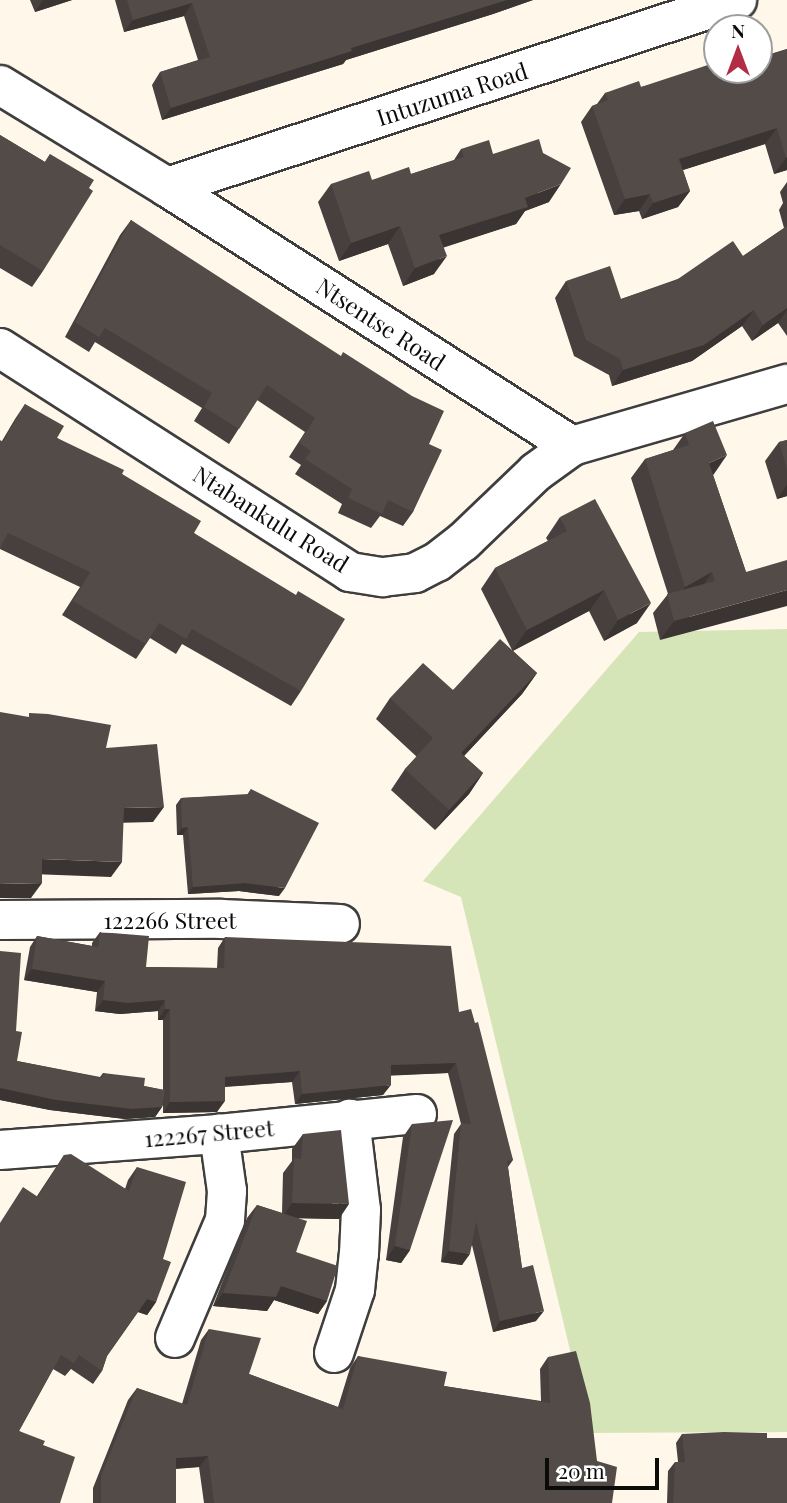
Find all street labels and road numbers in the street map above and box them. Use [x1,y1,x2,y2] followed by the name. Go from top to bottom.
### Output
[373,57,531,131] street label: Intuzuma Road
[311,272,451,376] street label: Ntsentse Road
[188,460,354,578] street label: Ntabankulu Road
[104,906,236,934] street label: 122266 Street
[143,1114,275,1152] street label: 122267 Street

